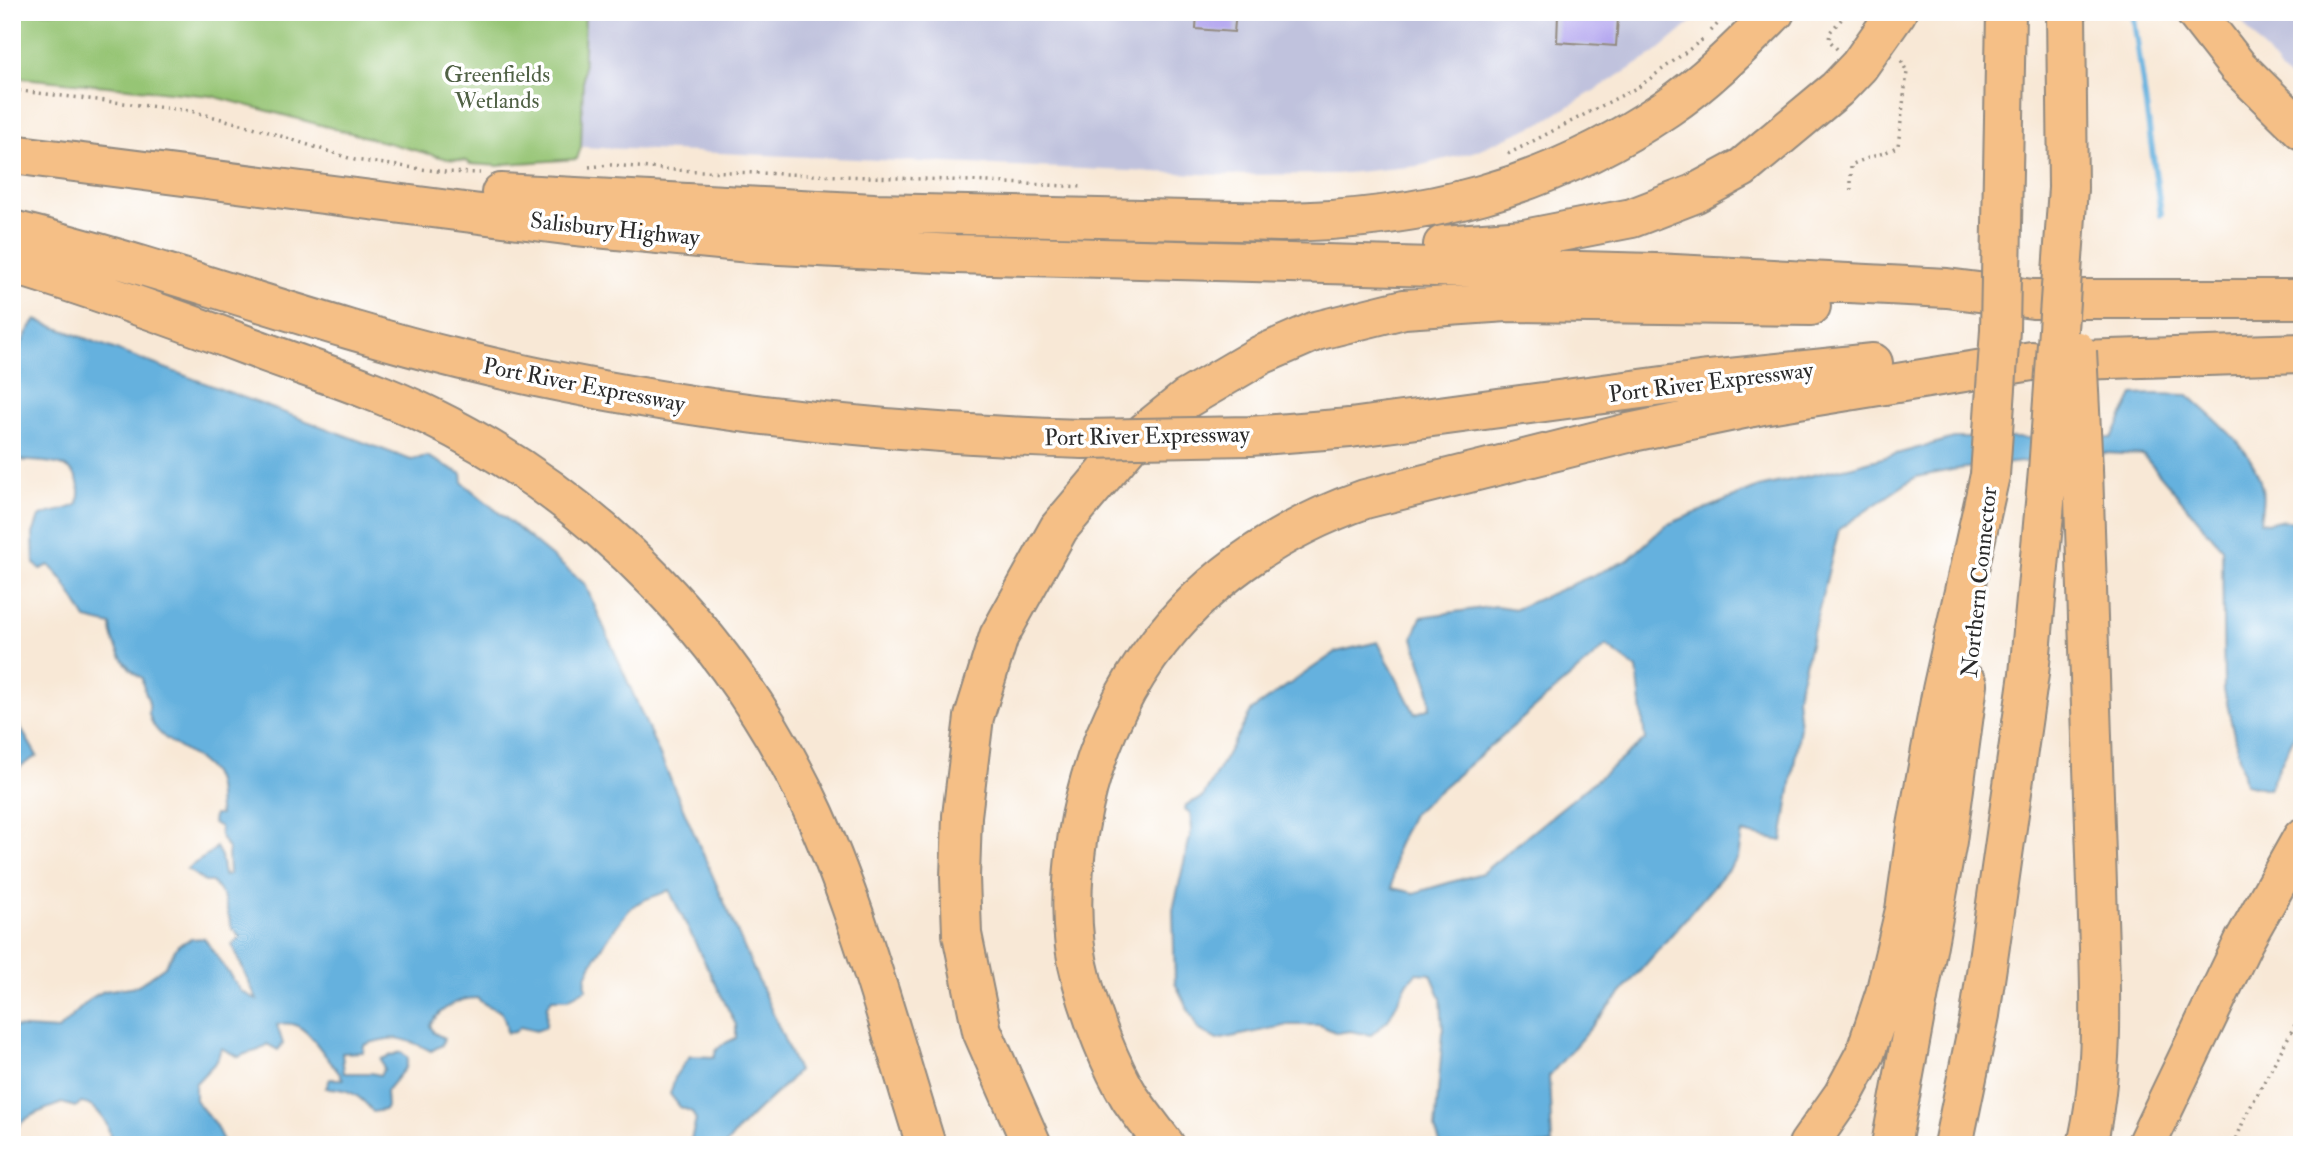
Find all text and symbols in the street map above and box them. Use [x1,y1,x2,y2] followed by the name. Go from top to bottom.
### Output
[444,60,550,115] park label: Greenfields Wetlands
[529,206,702,252] street label: Salisbury Highway
[480,351,689,420] street label: Port River Expressway
[1607,355,1816,410] street label: Port River Expressway
[1044,420,1251,453] street label: Port River Expressway
[1955,485,2003,679] street label: Northern Connector

